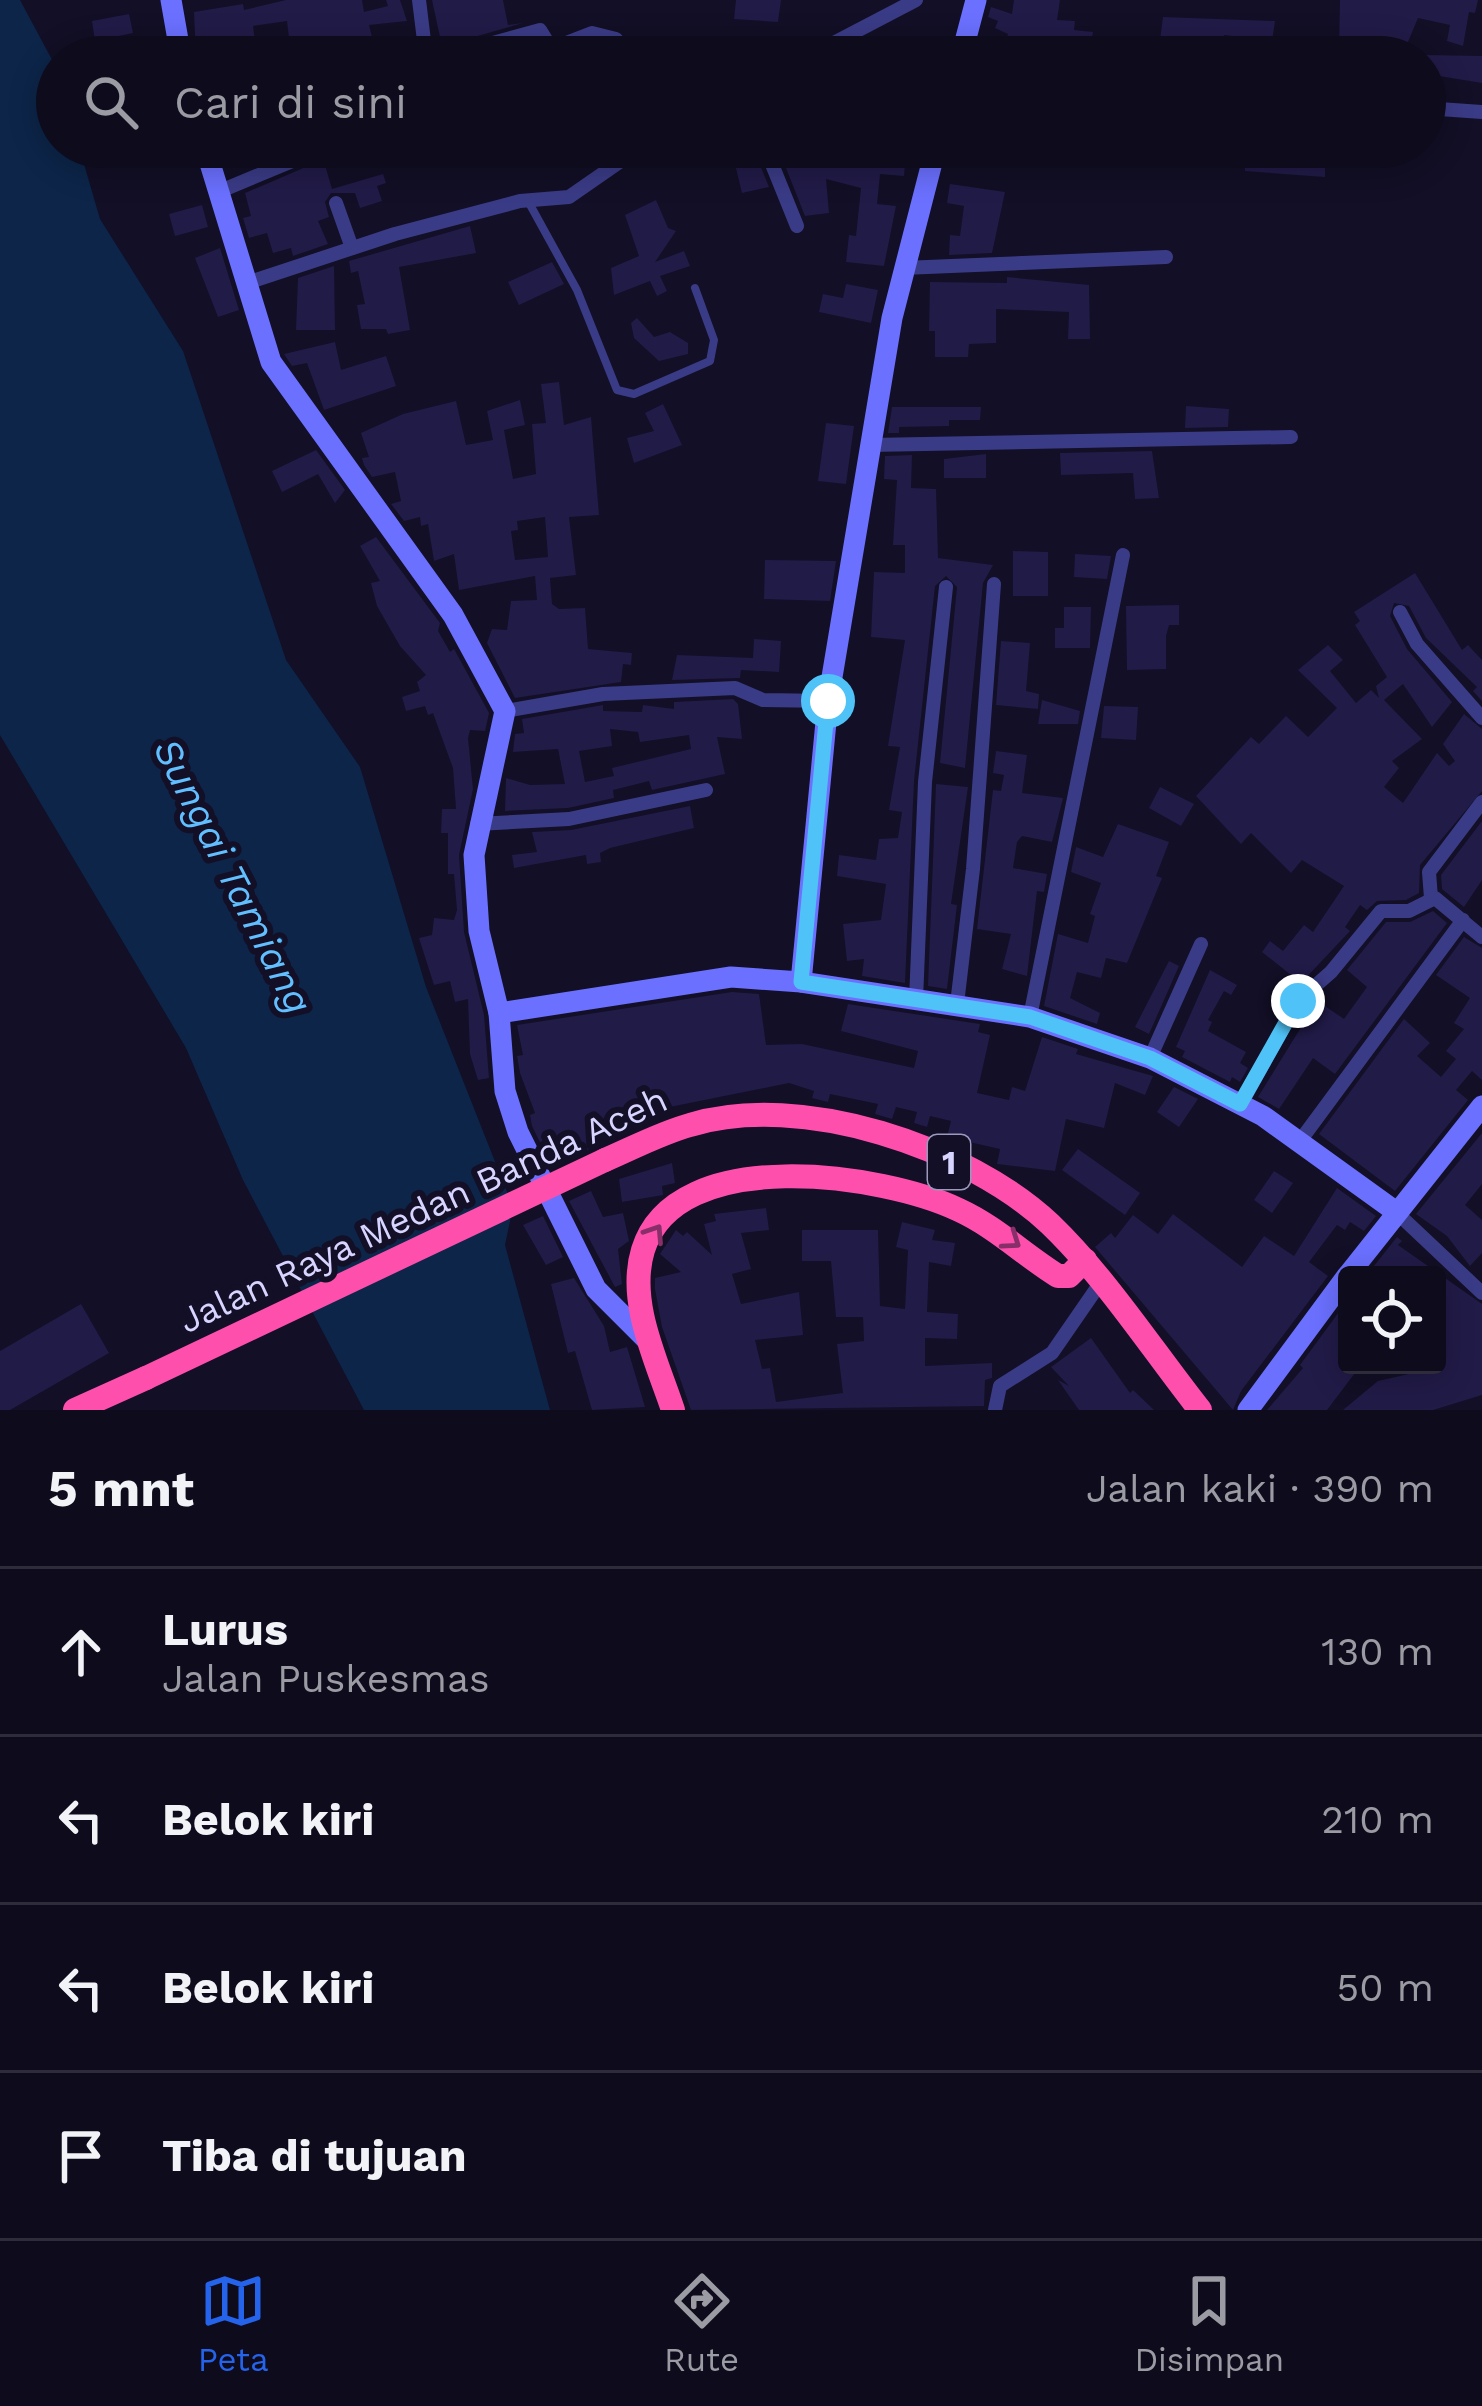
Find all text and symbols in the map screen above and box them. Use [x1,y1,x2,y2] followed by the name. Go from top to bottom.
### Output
[36,36,1446,168] search box
[78,69,144,135] icon: search
[174,76,407,129] text: Cari di sini
[801,674,855,728] route start
[144,731,322,1021] water label: Sungai Tamiang
[1271,974,1325,1028] route end
[172,1078,674,1342] street label: Jalan Raya Medan Banda Aceh
[928,1135,970,1189] road number: 1
[640,1224,662,1246] one-way arrow
[999,1227,1021,1249] one-way arrow
[1338,1266,1446,1374] map controls
[1338,1266,1446,1374] button: locate
[48,1459,194,1518] text: 5 mnt
[1086,1466,1434,1511] text: Jalan kaki · 390 m
[162,1603,288,1656] text: Lurus
[48,1619,114,1685] icon: ahead
[1321,1629,1434,1674] text: 130 m
[162,1656,490,1701] text: Jalan Puskesmas
[48,1787,114,1853] icon: left
[162,1793,374,1846] text: Belok kiri
[1321,1797,1434,1842] text: 210 m
[48,1955,114,2021] icon: left
[162,1961,374,2014] text: Belok kiri
[1337,1965,1434,2010] text: 50 m
[48,2123,114,2189] icon: arrive
[162,2129,467,2182] text: Tiba di tujuan
[198,2268,269,2379] tab: Peta
[664,2268,739,2379] tab: Rute
[1134,2268,1284,2379] tab: Disimpan

